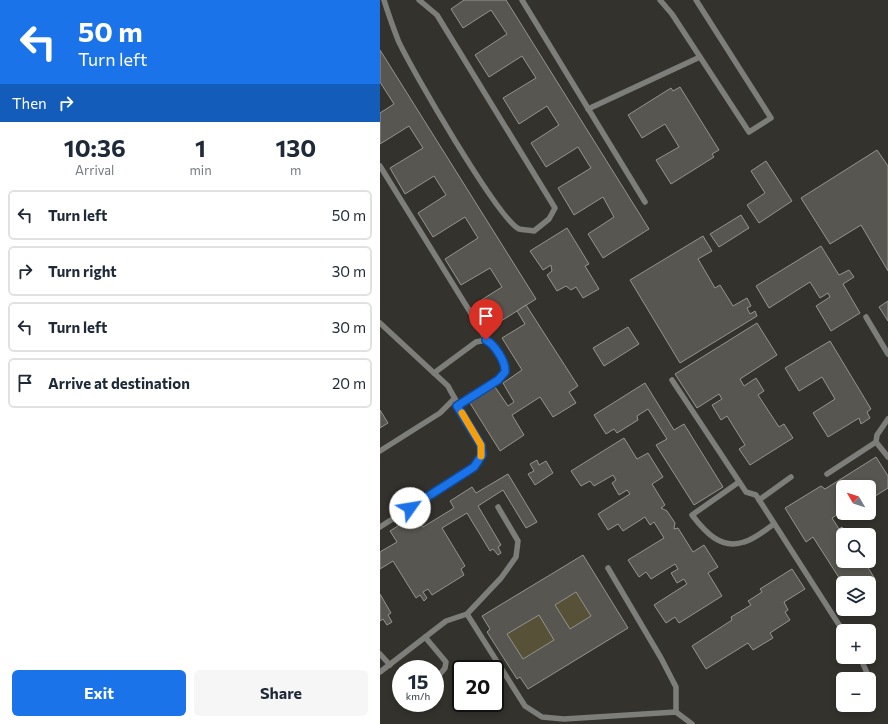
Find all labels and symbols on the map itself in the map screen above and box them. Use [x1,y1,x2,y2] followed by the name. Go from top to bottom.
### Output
[469,299,503,340] pin
[836,480,876,520] north arrow
[389,487,431,529] position arrow
[452,660,504,712] speed limit sign: 20

